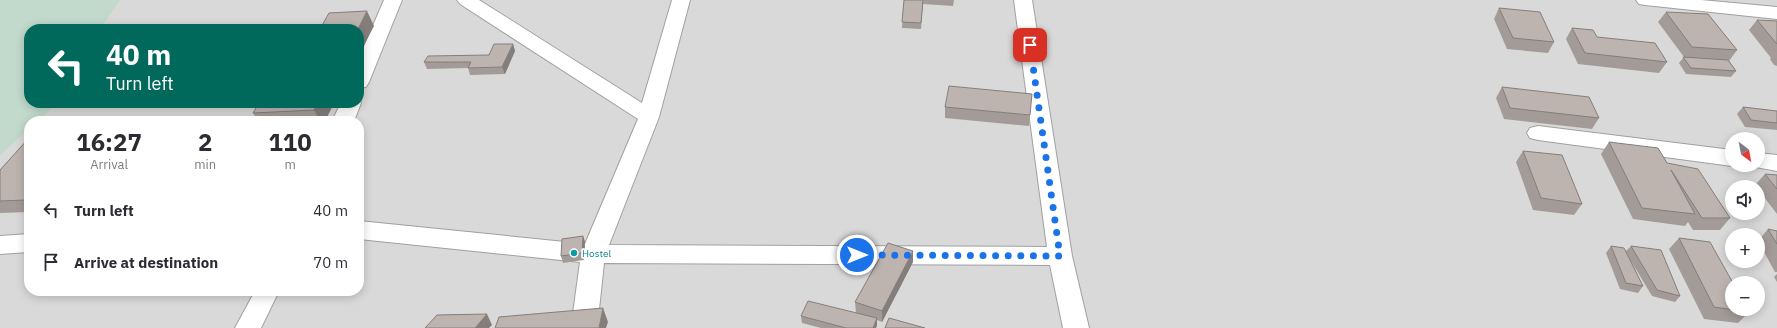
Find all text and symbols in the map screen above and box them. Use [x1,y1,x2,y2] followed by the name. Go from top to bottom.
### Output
[1013,28,1047,62] pin
[1019,34,1041,56] icon: arrive
[106,36,171,73] text: 40 m
[40,40,92,92] icon: left
[106,72,174,95] text: Turn left
[76,126,142,158] text: 16:27
[198,126,212,158] text: 2
[268,126,312,158] text: 110
[1725,132,1765,172] north arrow
[1725,132,1765,316] map controls
[90,156,128,173] text: Arrival
[194,156,216,173] text: min
[284,156,296,173] text: m
[1725,180,1765,220] button: sound
[40,199,62,221] icon: left
[74,201,134,220] text: Turn left
[313,201,348,220] text: 40 m
[1725,228,1765,268] button: +
[836,234,878,276] position arrow
[582,247,611,260] place label: Hostel
[569,248,579,258] marker: Hostel
[40,251,62,273] icon: arrive
[74,253,218,272] text: Arrive at destination
[313,253,348,272] text: 70 m
[1725,276,1765,316] button: −

